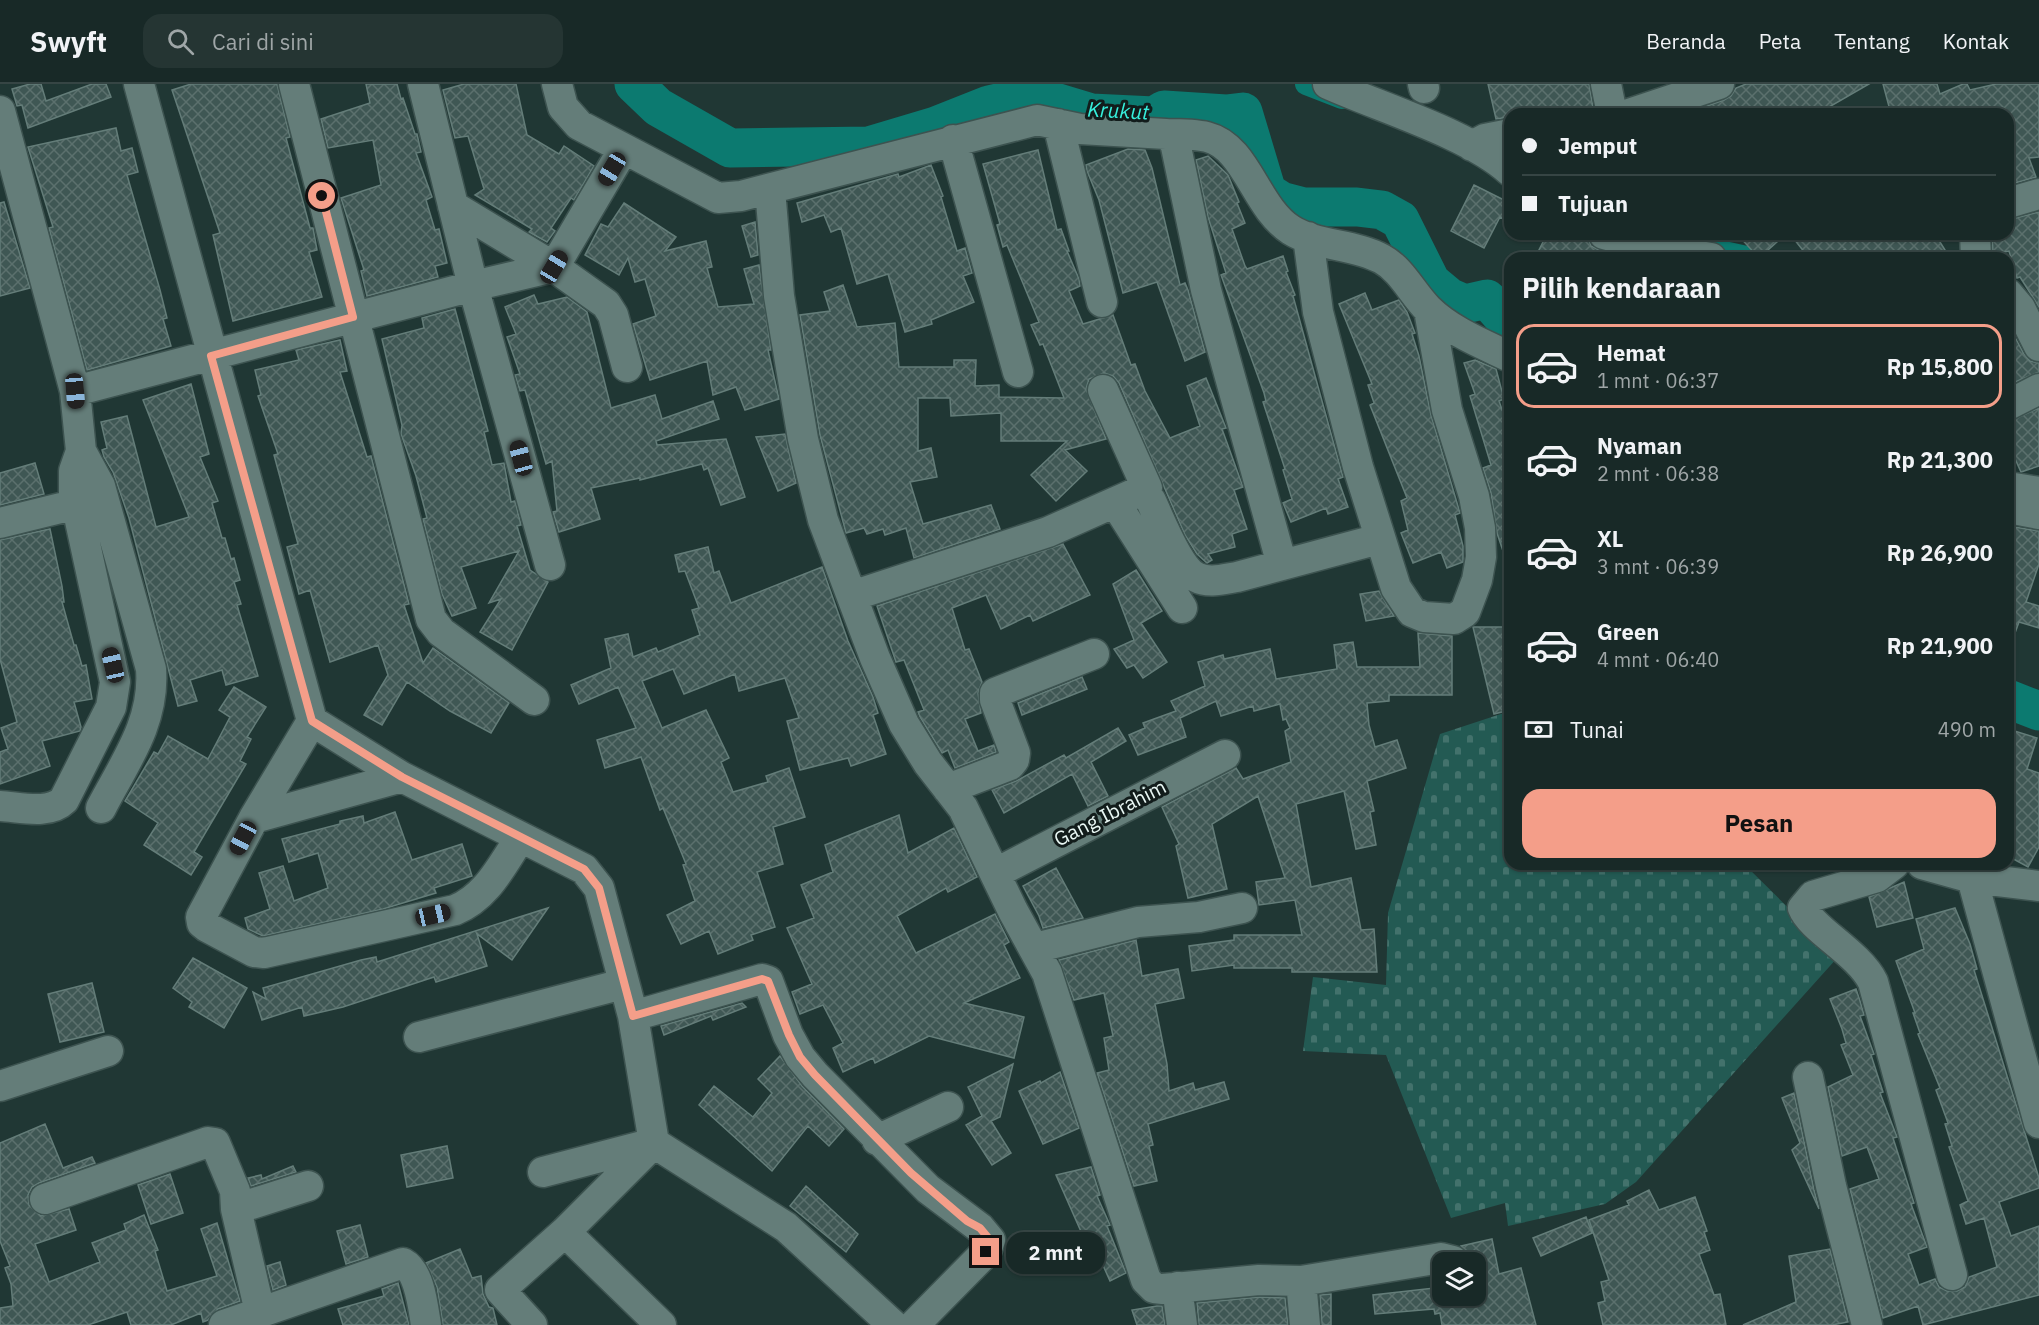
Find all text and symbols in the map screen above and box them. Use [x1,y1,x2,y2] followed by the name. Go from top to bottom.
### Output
[143,14,563,68] search box
[30,23,107,60] text: Swyft
[164,25,197,58] icon: search
[212,27,314,56] text: Cari di sini
[1646,27,1726,55] text: Beranda
[1759,27,1801,55] text: Peta
[1834,27,1910,55] text: Tentang
[1943,27,2009,55] text: Kontak
[1087,94,1151,126] water label: Krukut
[1558,131,1637,160] text: Jemput
[595,149,629,189] car
[308,182,335,209] route start
[1558,189,1628,218] text: Tujuan
[537,247,571,287] car
[1522,270,1721,305] text: Pilih kendaraan
[1597,338,1666,367] text: Hemat
[1525,339,1579,393] icon: car
[1887,352,1993,381] text: Rp 15,800
[1597,367,1719,394] text: 1 mnt · 06:37
[64,372,86,410] car
[1597,431,1682,460] text: Nyaman
[1525,432,1579,486] icon: car
[508,438,534,478] car
[1887,445,1993,474] text: Rp 21,300
[1597,460,1719,487] text: 2 mnt · 06:38
[1597,524,1623,553] text: XL
[1525,525,1579,579] icon: car
[1887,538,1993,567] text: Rp 26,900
[1597,553,1719,580] text: 3 mnt · 06:39
[1597,617,1659,646] text: Green
[1525,618,1579,672] icon: car
[1887,631,1993,660] text: Rp 21,900
[100,645,126,685] car
[1597,646,1719,673] text: 4 mnt · 06:40
[1522,713,1555,746] icon: cash
[1570,715,1624,744] text: Tunai
[1938,716,1996,743] text: 490 m
[1049,773,1171,852] street label: Gang Ibrahim
[1522,789,1996,858] button: Pesan
[227,818,259,858] car
[413,902,453,928] car
[1007,1231,1106,1273] callout: 2 mnt
[972,1238,999,1265] route end
[1028,1239,1083,1266] text: 2 mnt
[1432,1252,1486,1306] map controls
[1432,1252,1486,1306] button: layers

